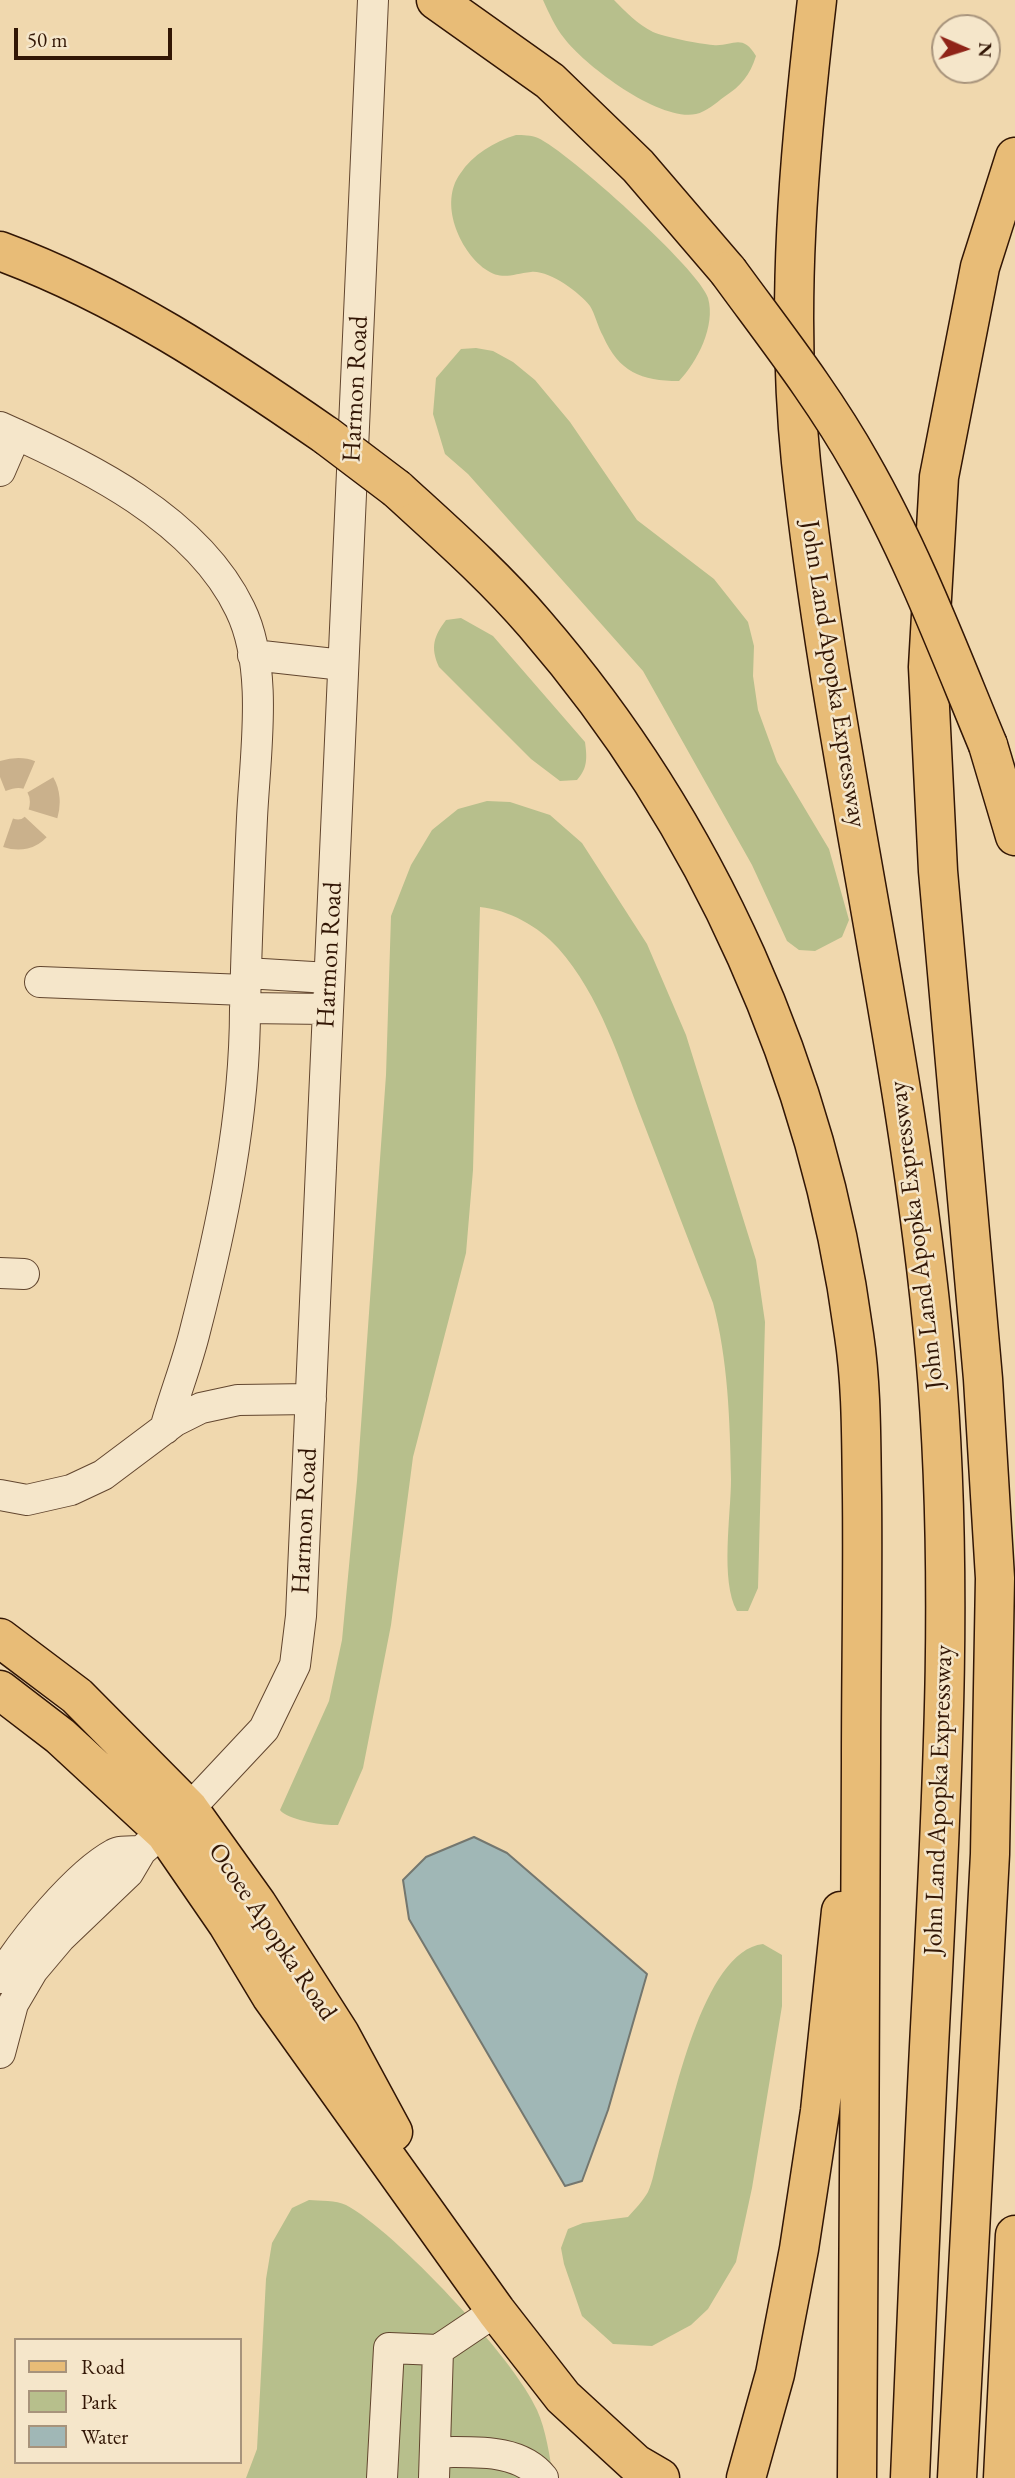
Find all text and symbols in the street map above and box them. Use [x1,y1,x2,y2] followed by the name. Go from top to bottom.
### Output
[18,14,175,58] scale bar
[931,14,1001,84] north arrow
[27,26,68,53] text: 50 m
[973,42,998,58] text: N
[337,315,375,463] street label: Harmon Road
[793,518,873,830] street label: John Land Apopka Expressway
[311,881,349,1029] street label: Harmon Road
[883,1079,951,1391] street label: John Land Apopka Expressway
[286,1447,324,1595] street label: Harmon Road
[918,1644,960,1956] street label: John Land Apopka Expressway
[201,1837,343,2027] street label: Ocoee Apopka Road
[14,2338,242,2464] legend
[81,2353,125,2380] text: Road
[81,2388,117,2415] text: Park
[81,2423,128,2450] text: Water

